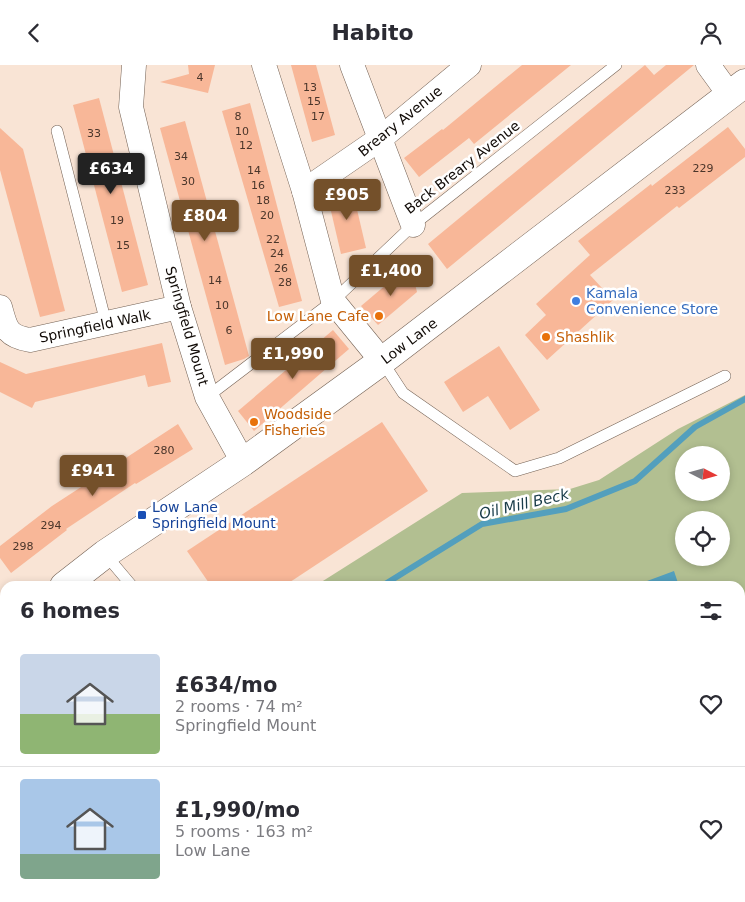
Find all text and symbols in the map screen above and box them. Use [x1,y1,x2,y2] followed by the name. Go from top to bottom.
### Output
[20,19,48,47] icon: back
[697,19,725,47] icon: person
[331,20,414,45] text: Habito
[197,71,204,84] house number: 4
[303,81,317,94] house number: 13
[355,82,445,160] street label: Breary Avenue
[307,95,321,108] house number: 15
[235,110,242,123] house number: 8
[311,110,325,123] house number: 17
[401,117,523,217] street label: Back Breary Avenue
[235,125,249,138] house number: 10
[87,127,101,140] house number: 33
[239,139,253,152] house number: 12
[174,150,188,163] house number: 34
[81,153,141,195] pin: £634
[89,159,133,178] text: £634
[693,162,714,175] house number: 229
[247,164,261,177] house number: 14
[181,175,195,188] house number: 30
[251,179,265,192] house number: 16
[317,179,377,221] pin: £905
[665,184,686,197] house number: 233
[325,185,369,204] text: £905
[256,194,270,207] house number: 18
[175,199,235,242] pin: £804
[183,206,227,225] text: £804
[260,209,274,222] house number: 20
[110,214,124,227] house number: 19
[266,233,280,246] house number: 22
[116,239,130,252] house number: 15
[270,247,284,260] house number: 24
[350,255,432,297] pin: £1,400
[360,261,422,280] text: £1,400
[274,262,288,275] house number: 26
[162,264,212,388] street label: Springfield Mount
[208,274,222,287] house number: 14
[278,276,292,289] house number: 28
[586,285,718,317] place label: Kamala Convenience Store
[570,295,582,307] marker: Kamala Convenience Store
[215,299,229,312] house number: 10
[38,306,153,346] street label: Springfield Walk
[267,308,369,324] place label: Low Lane Cafe
[373,310,385,322] marker: Low Lane Cafe
[378,315,440,367] street label: Low Lane
[226,324,233,337] house number: 6
[556,329,615,345] place label: Shashlik
[540,331,552,343] marker: Shashlik
[252,337,334,380] pin: £1,990
[262,344,324,363] text: £1,990
[264,406,332,438] place label: Woodside Fisheries
[248,416,260,428] marker: Woodside Fisheries
[154,444,175,457] house number: 280
[675,446,730,501] north arrow
[675,446,730,566] map controls
[63,455,123,497] pin: £941
[71,461,115,480] text: £941
[477,485,572,523] water label: Oil Mill Beck
[152,499,276,531] place label: Low Lane Springfield Mount
[136,509,148,521] marker: Low Lane Springfield Mount
[675,511,730,566] button: locate
[41,519,62,532] house number: 294
[13,540,34,553] house number: 298
[697,597,725,625] icon: filters
[20,599,120,623] text: 6 homes
[175,673,277,697] text: £634/mo
[60,674,120,734] icon: home
[697,690,725,718] icon: heart
[175,697,303,716] text: 2 rooms · 74 m²
[175,716,316,735] text: Springfield Mount
[175,798,300,822] text: £1,990/mo
[60,799,120,859] icon: home
[697,815,725,843] icon: heart
[175,822,313,841] text: 5 rooms · 163 m²
[175,841,250,860] text: Low Lane

